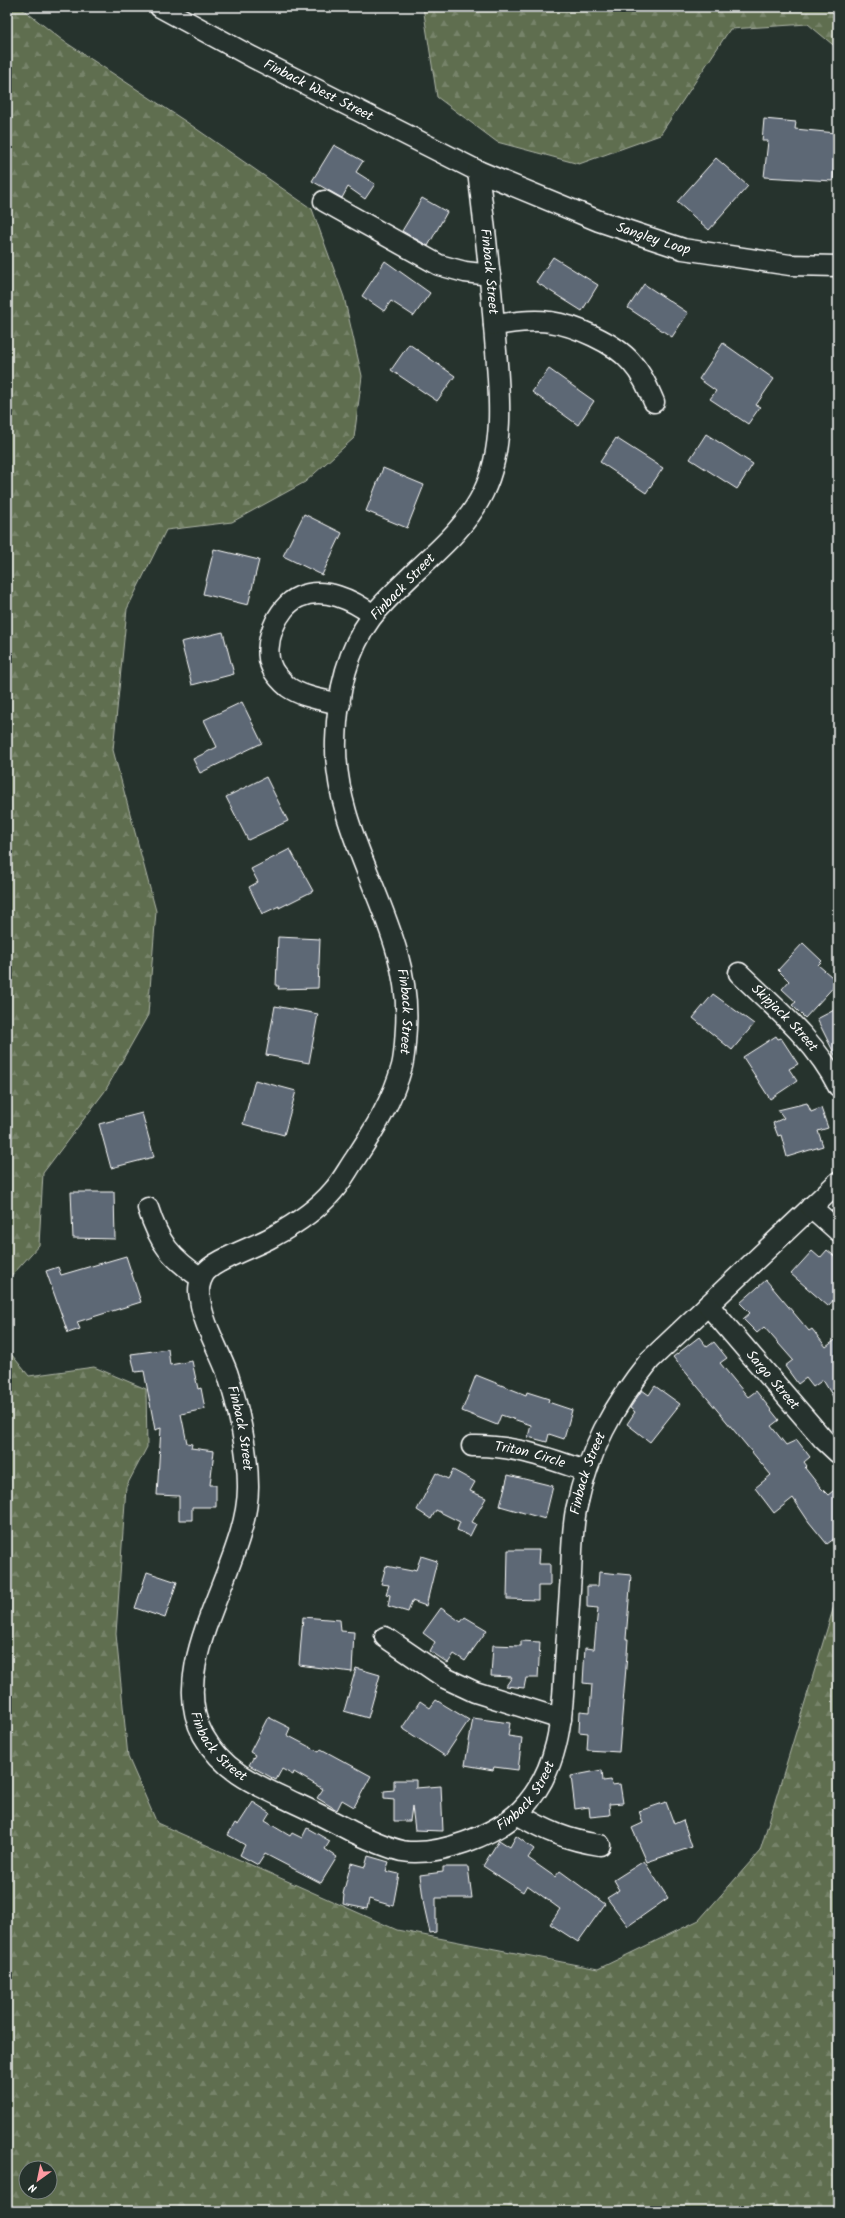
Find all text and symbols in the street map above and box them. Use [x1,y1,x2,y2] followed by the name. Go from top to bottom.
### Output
[260,54,378,128] street label: Finback West Street
[613,216,692,261] street label: Sangley Loop
[474,227,504,316] street label: Finback Street
[365,548,441,626] street label: Finback Street
[390,967,417,1056] street label: Finback Street
[746,979,824,1057] street label: Skipjack Street
[740,1345,805,1415] street label: Sargo Street
[221,1383,258,1472] street label: Finback Street
[564,1428,612,1517] street label: Finback Street
[493,1436,569,1475] street label: Triton Circle
[184,1709,252,1788] street label: Finback Street
[492,1757,561,1837] street label: Finback Street
[18,2160,58,2200] north arrow
[25,2178,41,2197] text: N

